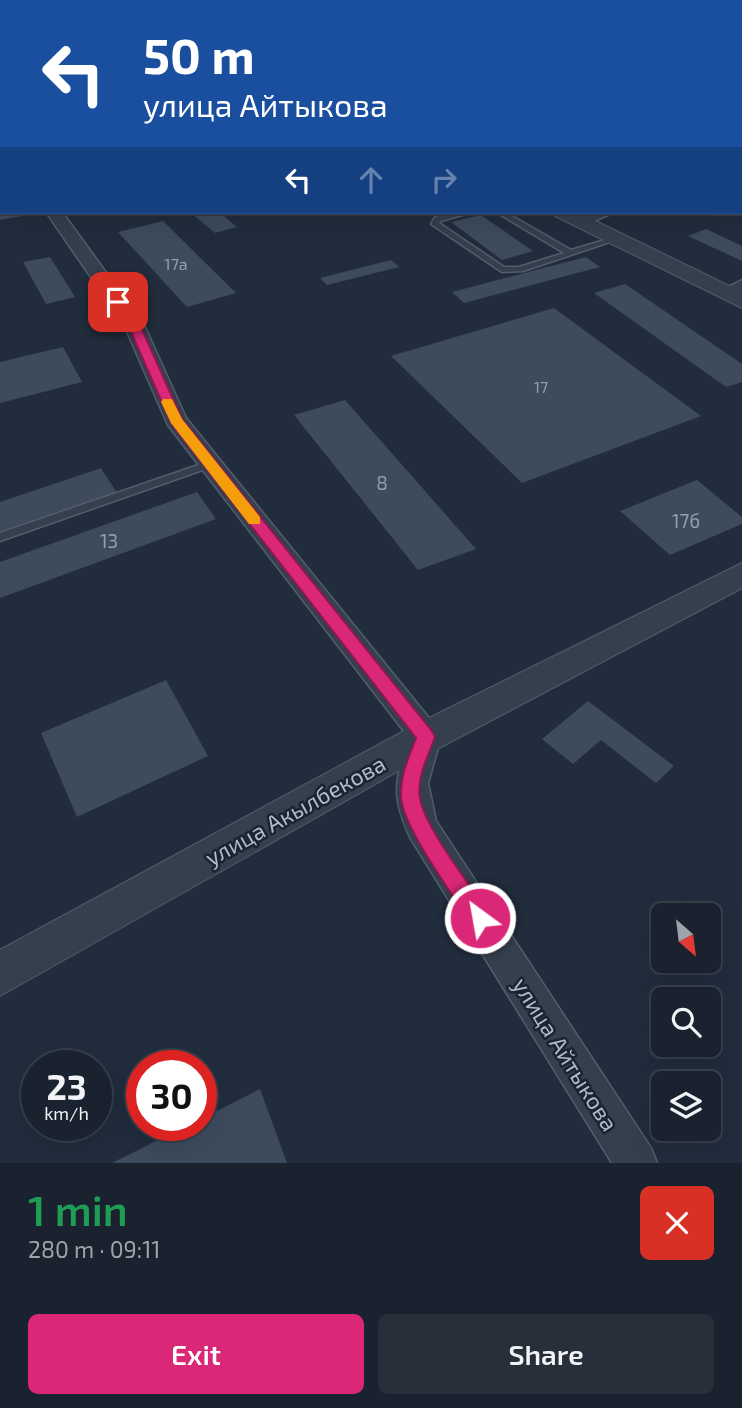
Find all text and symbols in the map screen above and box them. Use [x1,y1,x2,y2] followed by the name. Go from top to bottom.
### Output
[143,25,255,84] text: 50 m
[28,28,119,119] icon: left
[143,85,388,123] text: улица Айтыкова
[279,161,317,199] icon: left
[352,161,390,199] icon: ahead
[425,161,463,199] icon: right
[164,254,188,273] house number: 17а
[88,272,148,332] pin
[99,283,137,321] icon: arrive
[534,377,548,396] house number: 17
[376,471,388,494] house number: 8
[672,509,700,532] house number: 17б
[100,529,118,552] house number: 13
[200,749,391,872] street label: улица Акылбекова
[443,881,517,955] position arrow
[651,903,721,973] north arrow
[651,903,721,1141] map controls
[507,972,624,1137] street label: улица Айтыкова
[651,987,721,1057] button: search
[126,1050,217,1141] speed limit sign: 30
[46,1065,87,1107] text: 23
[651,1071,721,1141] button: layers
[44,1102,89,1124] text: km/h
[28,1184,128,1234] text: 1 min
[640,1186,714,1260] button: close
[28,1235,160,1263] text: 280 m · 09:11
[28,1314,364,1394] button: Exit
[378,1314,714,1394] button: Share

